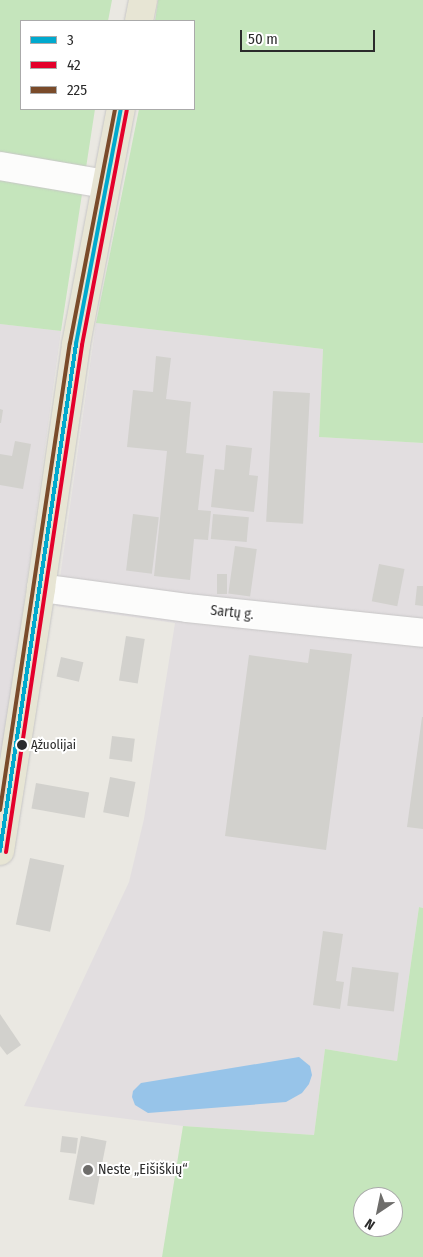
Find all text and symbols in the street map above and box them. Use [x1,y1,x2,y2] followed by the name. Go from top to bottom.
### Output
[20,20,195,110] legend
[243,20,378,52] scale bar
[248,30,278,48] text: 50 m
[67,31,74,49] text: 3
[67,56,81,74] text: 42
[67,81,87,99] text: 225
[210,602,254,624] street label: Sartų g.
[31,737,76,753] place label: Ąžuolijai
[17,740,27,750] marker: Ąžuolijai
[98,1162,188,1178] place label: Neste „Eišiškių“
[82,1164,94,1176] marker: Neste „Eišiškių“
[353,1187,403,1237] north arrow
[362,1215,378,1233] text: N

